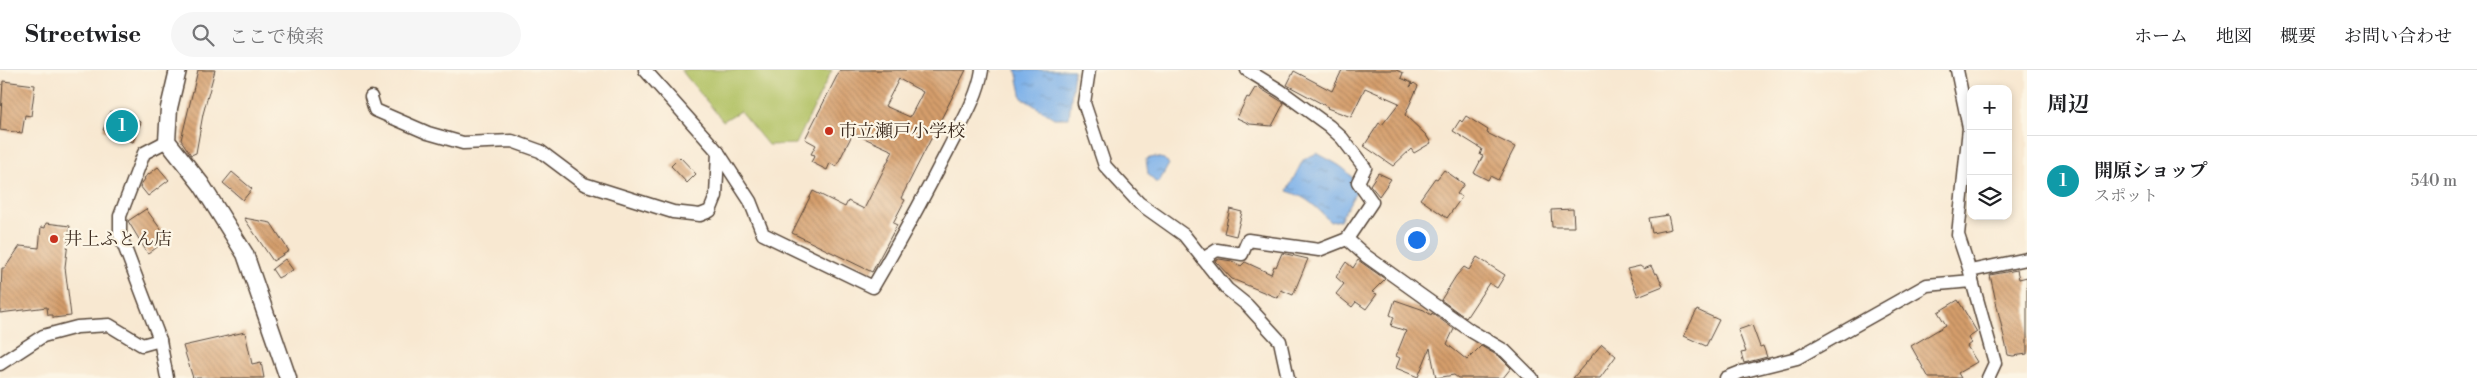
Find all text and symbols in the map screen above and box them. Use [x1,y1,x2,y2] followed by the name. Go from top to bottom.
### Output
[171,12,521,57] search box
[25,20,141,50] text: Streetwise
[189,21,217,49] icon: search
[229,25,324,49] text: ここで検索
[2134,25,2188,48] text: ホーム
[2216,25,2252,48] text: 地図
[2280,25,2316,48] text: 概要
[2344,25,2452,48] text: お問い合わせ
[1967,85,2012,220] map controls
[1967,85,2012,130] button: +
[2047,92,2089,118] text: 周辺
[106,107,138,145] pin: 1
[839,120,965,143] place label: 市立瀬戸小学校
[823,125,835,137] marker: 市立瀬戸小学校
[1967,130,2012,175] button: −
[2094,159,2208,183] text: 開原ショップ
[2059,171,2067,191] text: 1
[2410,171,2457,191] text: 540 m
[1967,175,2012,220] button: layers
[2094,186,2158,206] text: スポット
[1404,227,1430,253] your location
[64,228,172,251] place label: 井上ふとん店
[48,233,60,245] marker: 井上ふとん店

